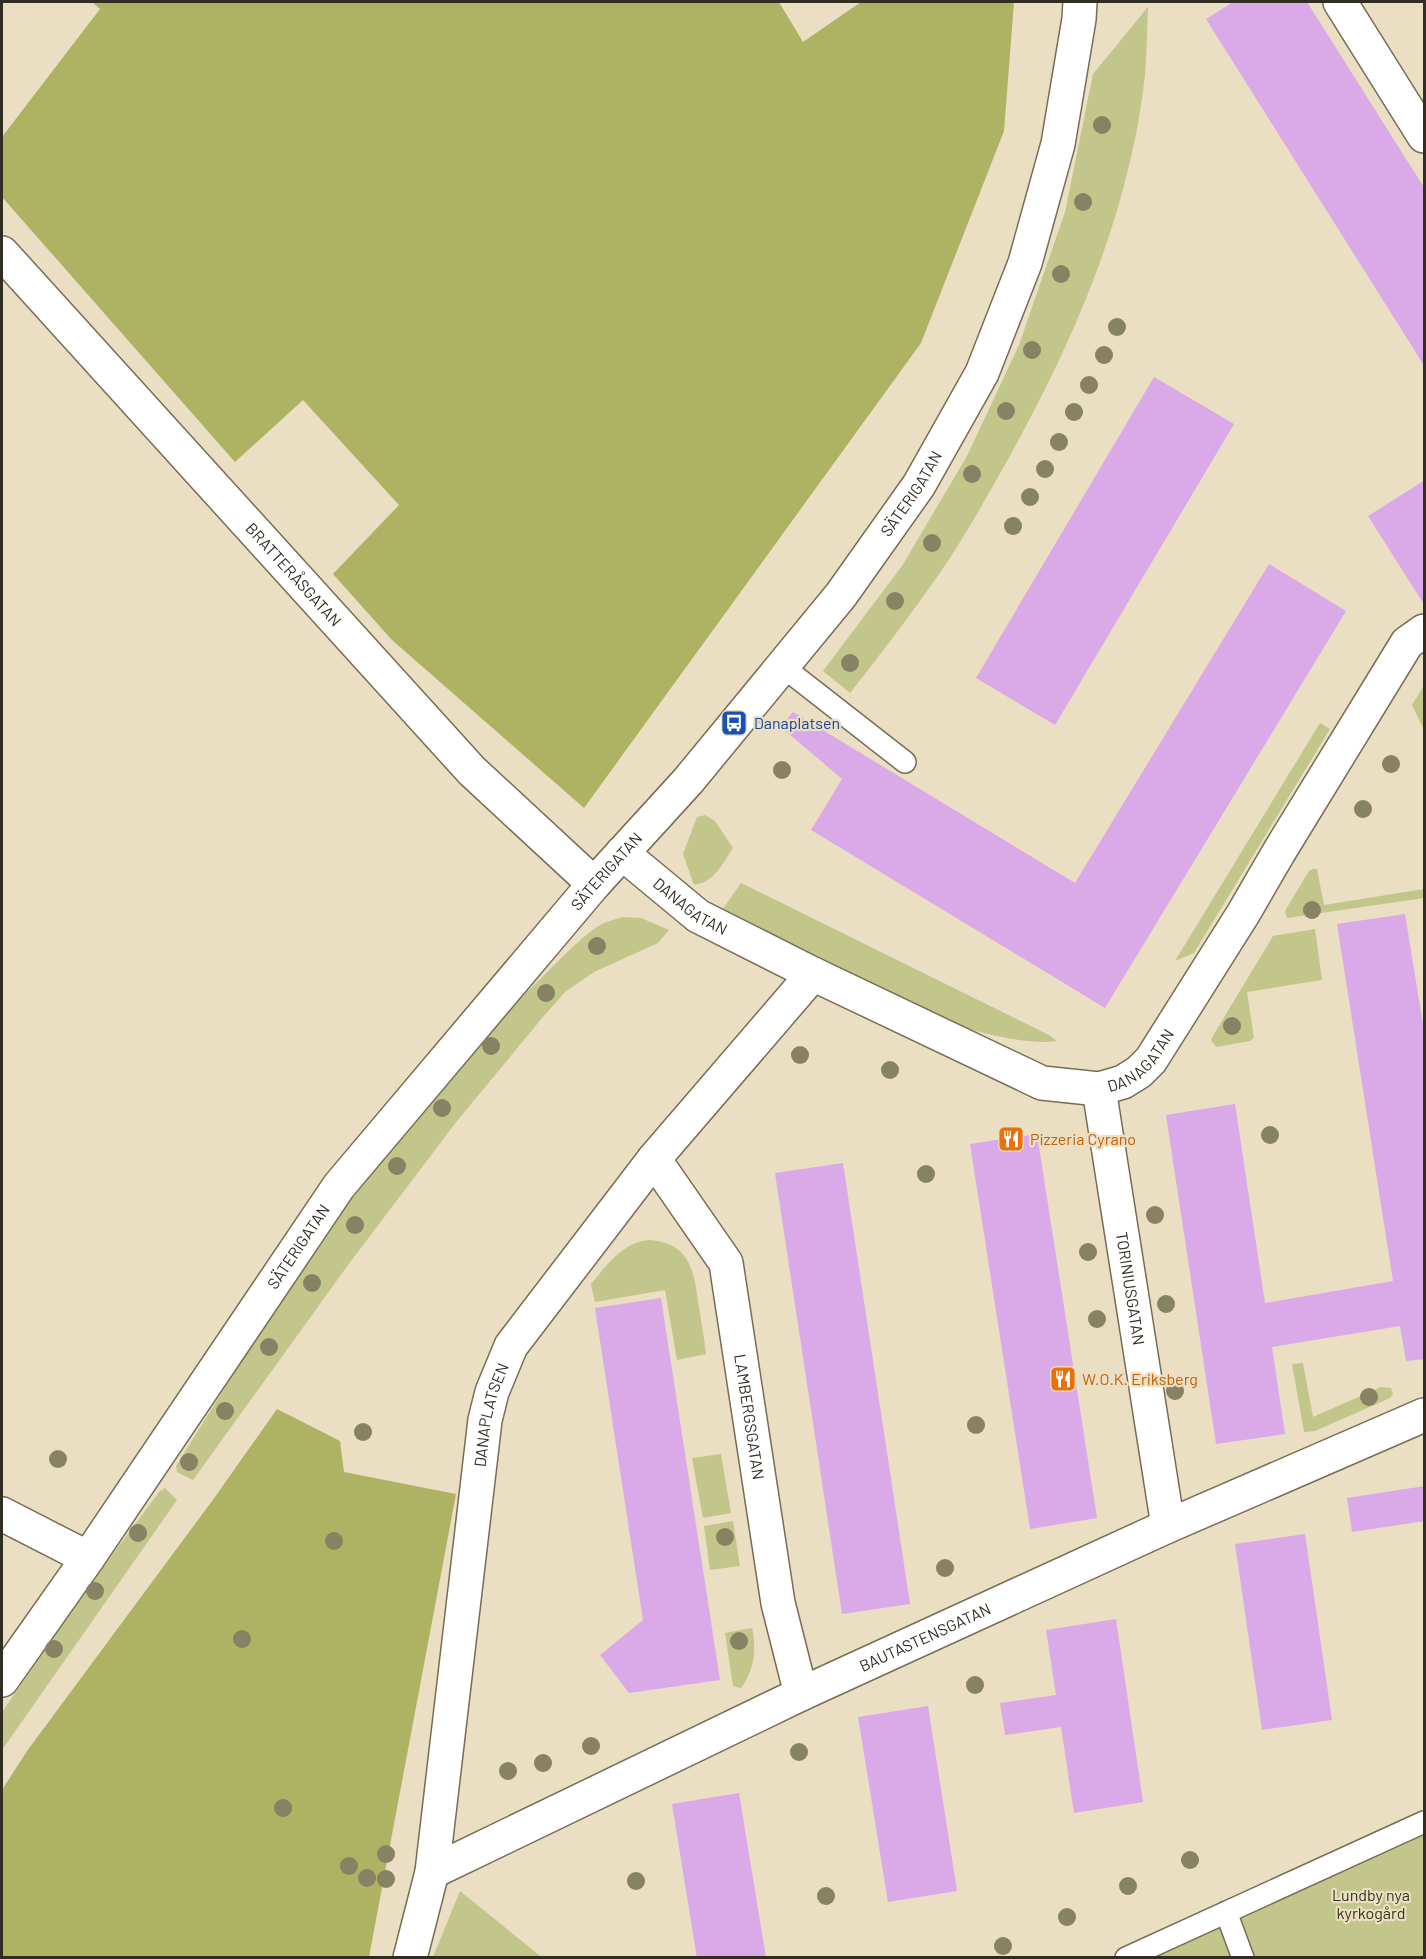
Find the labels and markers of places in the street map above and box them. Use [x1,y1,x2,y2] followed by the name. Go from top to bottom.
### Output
[719,708,749,738] bus stop icon: Danaplatsen
[754,713,840,732] place label: Danaplatsen
[996,1124,1026,1154] restaurant icon: Pizzeria Cyrano
[1030,1129,1136,1148] place label: Pizzeria Cyrano
[1048,1364,1078,1394] restaurant icon: W.O.K. Eriksberg
[1082,1369,1198,1388] place label: W.O.K. Eriksberg

